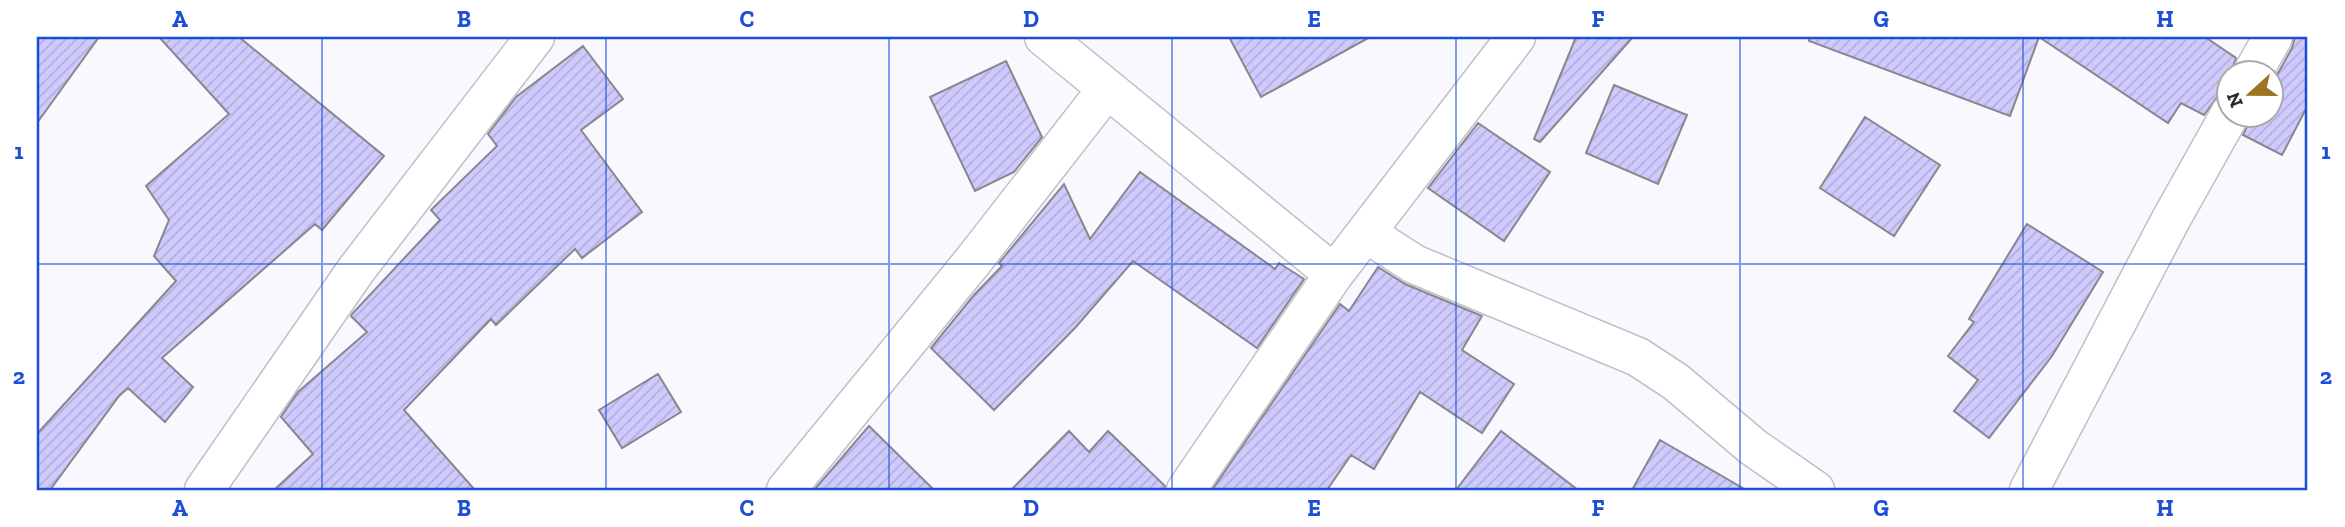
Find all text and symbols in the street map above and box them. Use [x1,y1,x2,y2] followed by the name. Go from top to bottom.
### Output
[172,5,188,33] text: A
[457,5,471,33] text: B
[740,5,754,33] text: C
[1023,5,1039,33] text: D
[1307,5,1321,33] text: E
[1591,5,1605,33] text: F
[1873,5,1889,33] text: G
[2156,5,2174,33] text: H
[2216,60,2286,130] north arrow
[2221,89,2248,111] text: N
[14,137,24,165] text: 1
[2321,137,2331,165] text: 1
[13,362,25,390] text: 2
[2320,362,2332,390] text: 2
[172,494,188,522] text: A
[457,494,471,522] text: B
[740,494,754,522] text: C
[1023,494,1039,522] text: D
[1307,494,1321,522] text: E
[1591,494,1605,522] text: F
[1873,494,1889,522] text: G
[2156,494,2174,522] text: H

